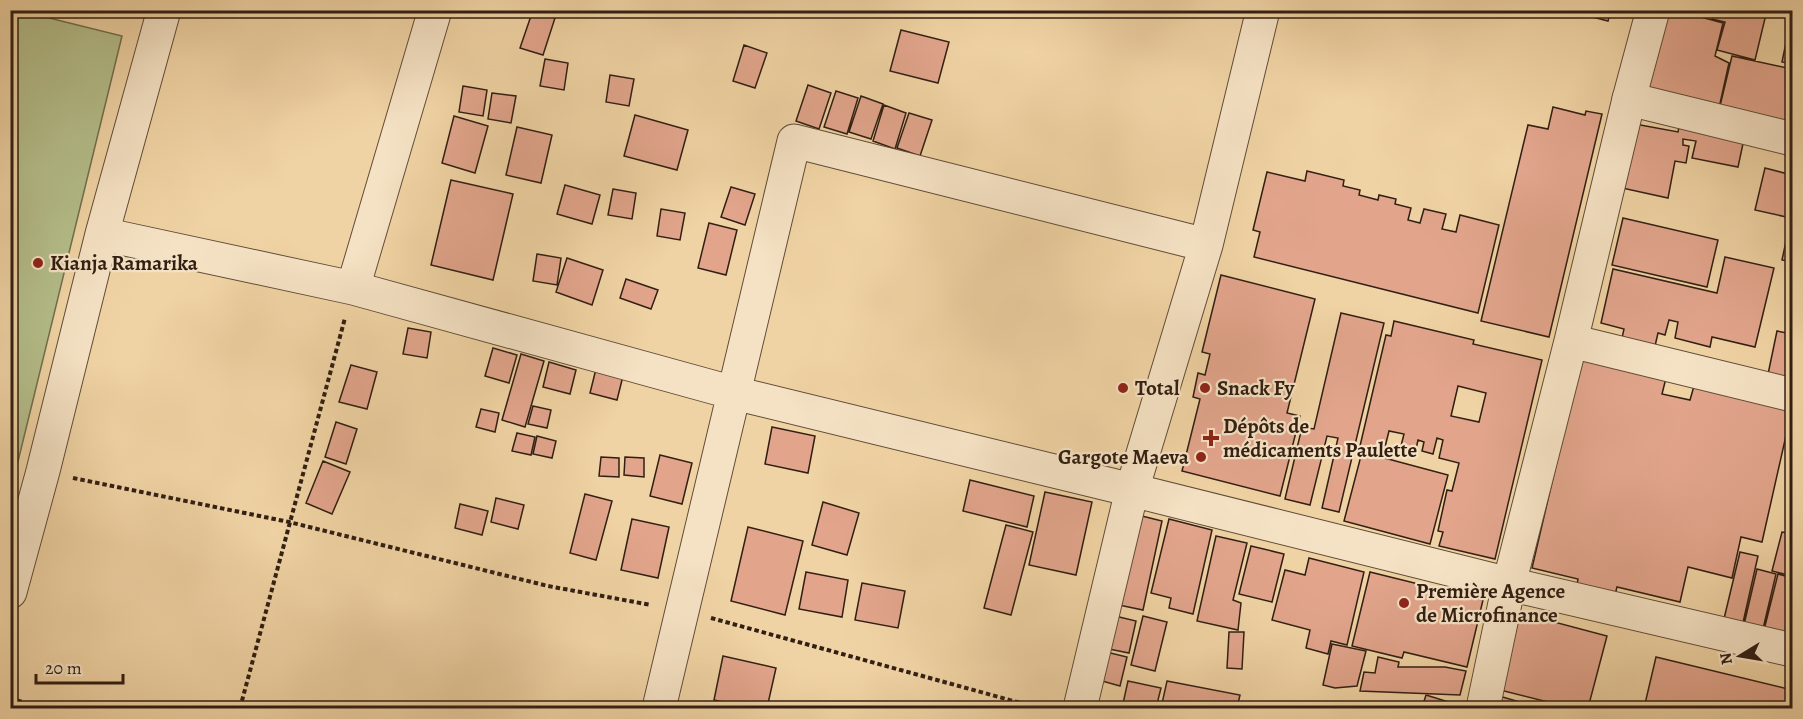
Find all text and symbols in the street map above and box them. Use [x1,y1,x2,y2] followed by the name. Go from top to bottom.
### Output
[50,249,199,277] place label: Kianja Ramarika
[31,256,45,270] marker: Kianja Ramarika
[1135,374,1180,402] place label: Total
[1217,374,1295,402] place label: Snack Fy
[1116,381,1130,395] marker: Total
[1198,381,1212,395] marker: Snack Fy
[1223,412,1417,464] place label: Dépôts de médicaments Paulette
[1204,431,1218,445] marker: Dépôts de médicaments Paulette
[1058,443,1190,471] place label: Gargote Maeva
[1194,450,1208,464] marker: Gargote Maeva
[1416,577,1565,629] place label: Première Agence de Microfinance
[1397,596,1411,610] marker: Première Agence de Microfinance
[1710,626,1770,686] north arrow
[36,647,123,685] scale bar
[1714,651,1738,666] text: N
[45,656,82,680] text: 20 m

